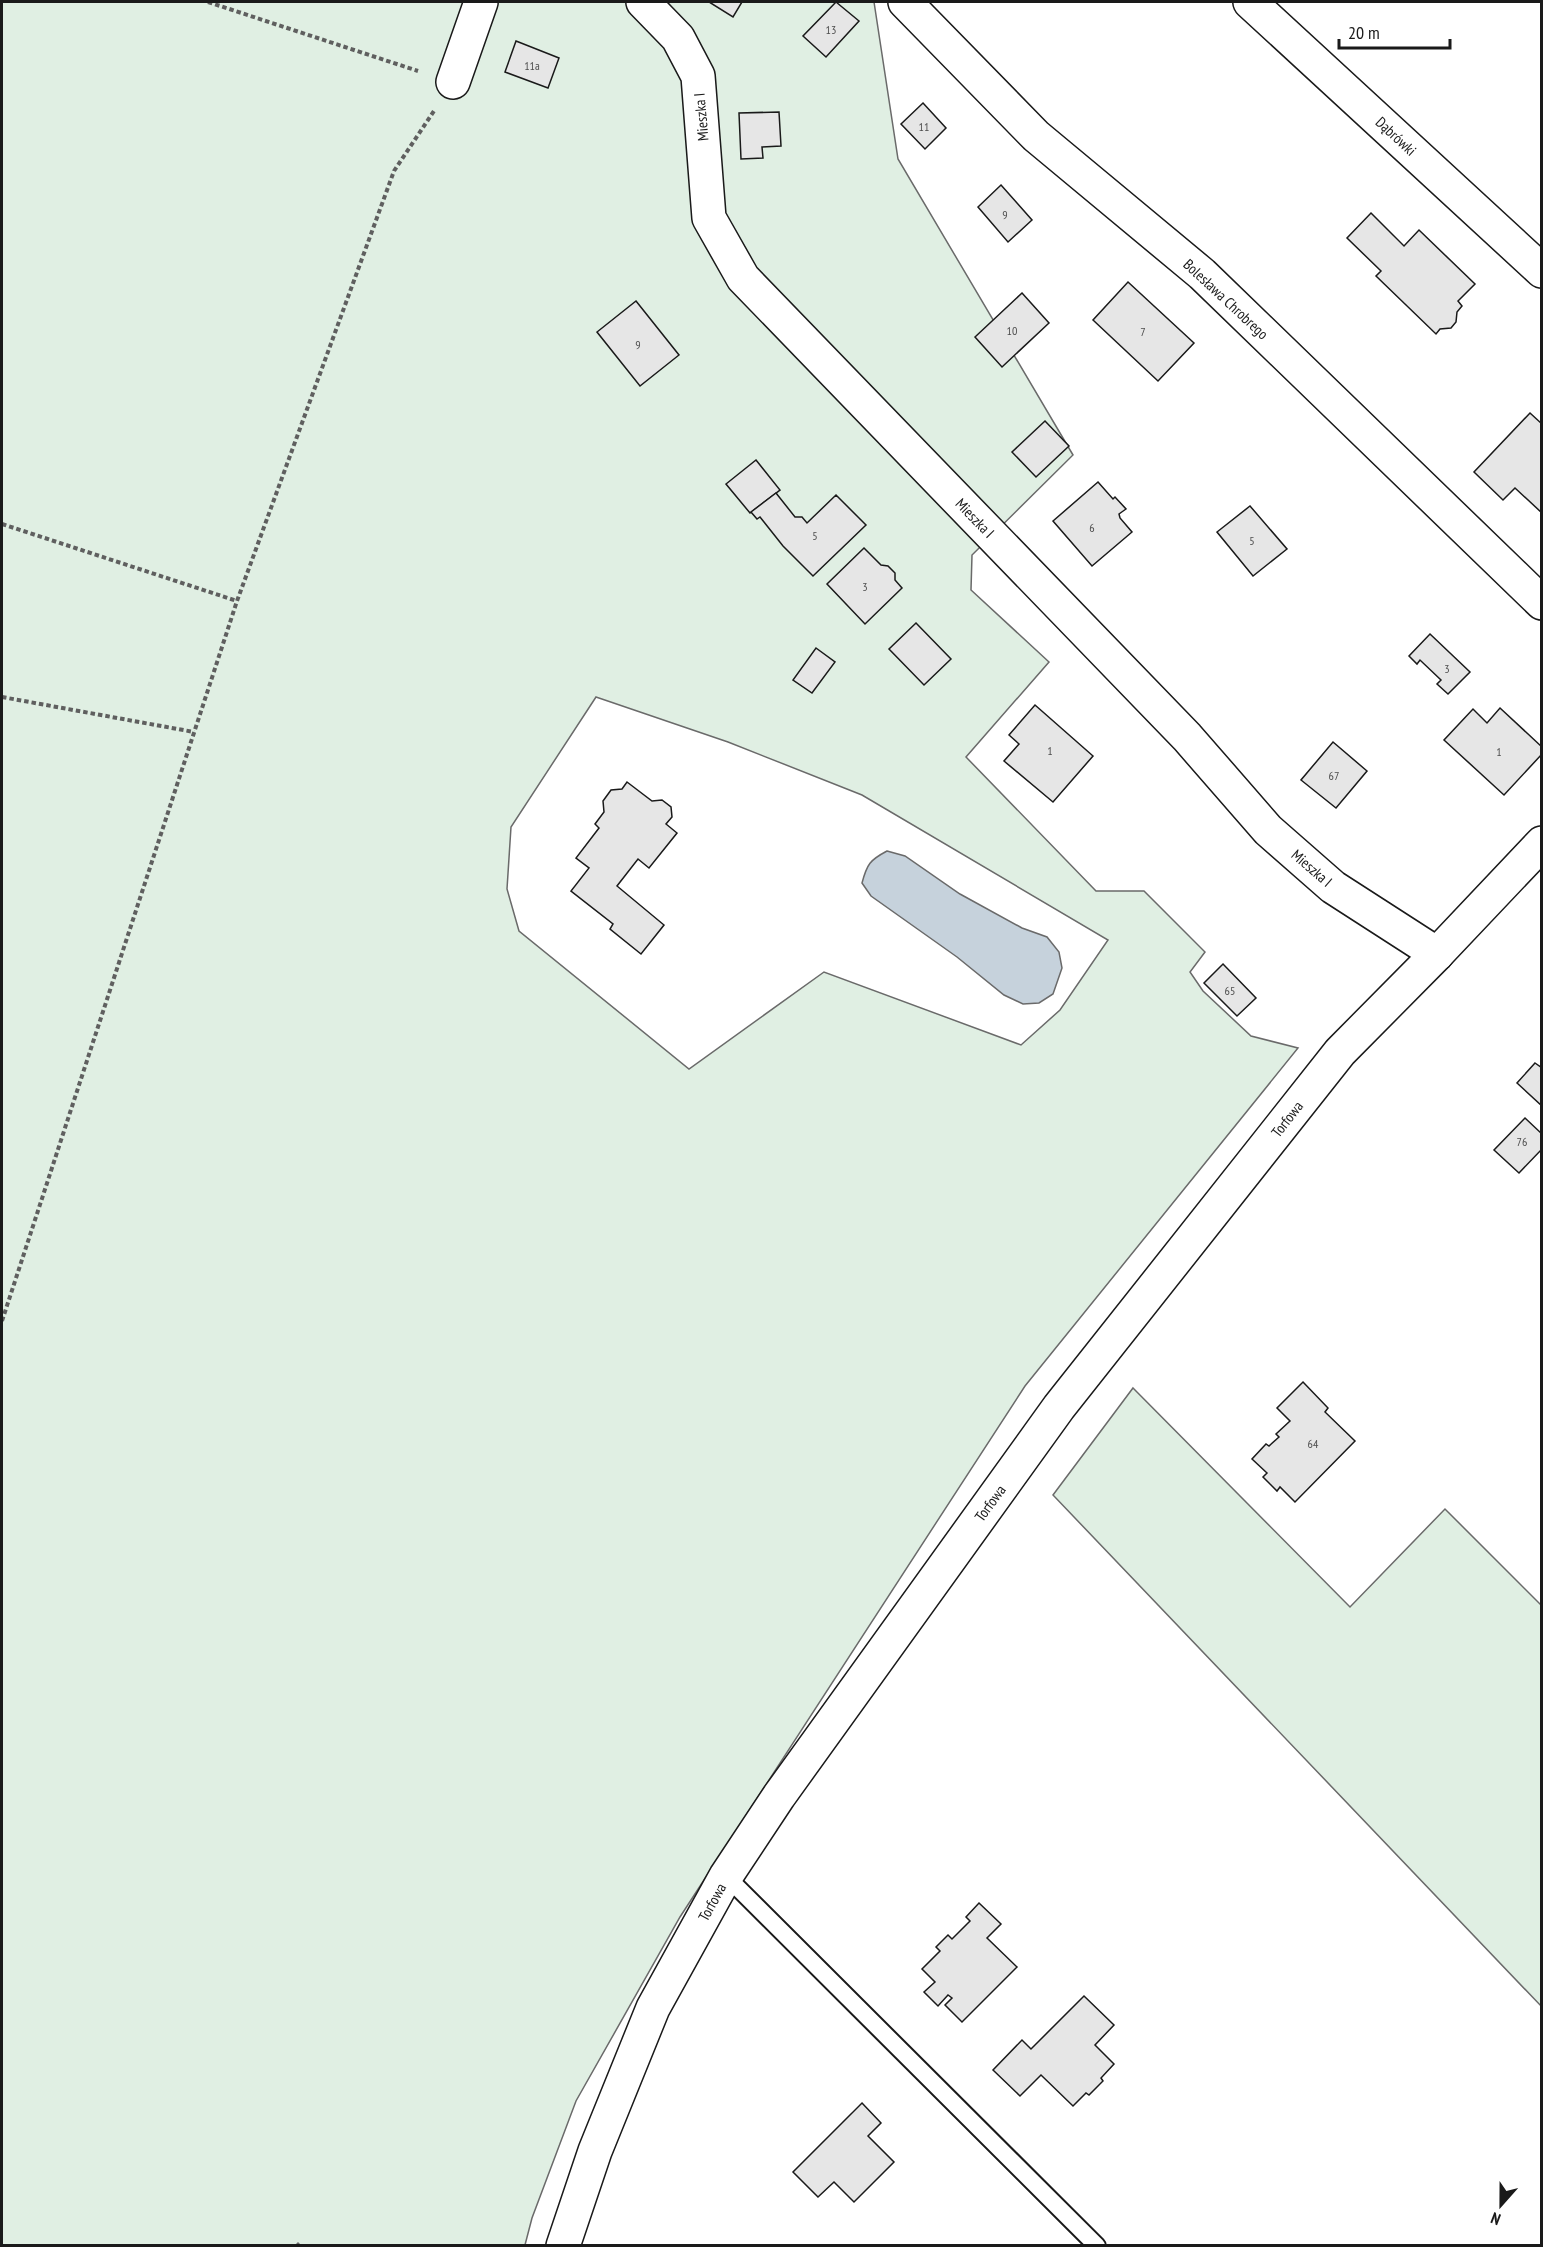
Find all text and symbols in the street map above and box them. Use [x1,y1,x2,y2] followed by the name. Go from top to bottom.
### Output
[1339,12,1450,50] scale bar
[1348,21,1380,44] text: 20 m
[826,22,836,37] house number: 13
[524,58,540,73] house number: 11a
[689,92,713,142] street label: Mieszka I
[1372,112,1420,160] street label: Dąbrówki
[919,119,929,134] house number: 11
[1002,207,1008,222] house number: 9
[1179,255,1273,343] street label: Bolesława Chrobrego
[1007,323,1017,338] house number: 10
[1140,324,1146,339] house number: 7
[635,337,641,352] house number: 9
[951,494,999,542] street label: Mieszka I
[1089,520,1095,535] house number: 6
[812,528,818,543] house number: 5
[1249,533,1255,548] house number: 5
[862,579,868,594] house number: 3
[1444,661,1450,676] house number: 3
[1047,743,1053,758] house number: 1
[1496,744,1502,759] house number: 1
[1329,768,1339,783] house number: 67
[1288,845,1336,891] street label: Mieszka I
[1225,983,1235,998] house number: 65
[1267,1097,1307,1141] street label: Torfowa
[1517,1134,1527,1149] house number: 76
[1308,1436,1319,1451] house number: 64
[970,1481,1010,1525] street label: Torfowa
[694,1880,730,1924] street label: Torfowa
[1471,2175,1531,2235] north arrow
[1488,2208,1503,2230] text: N

